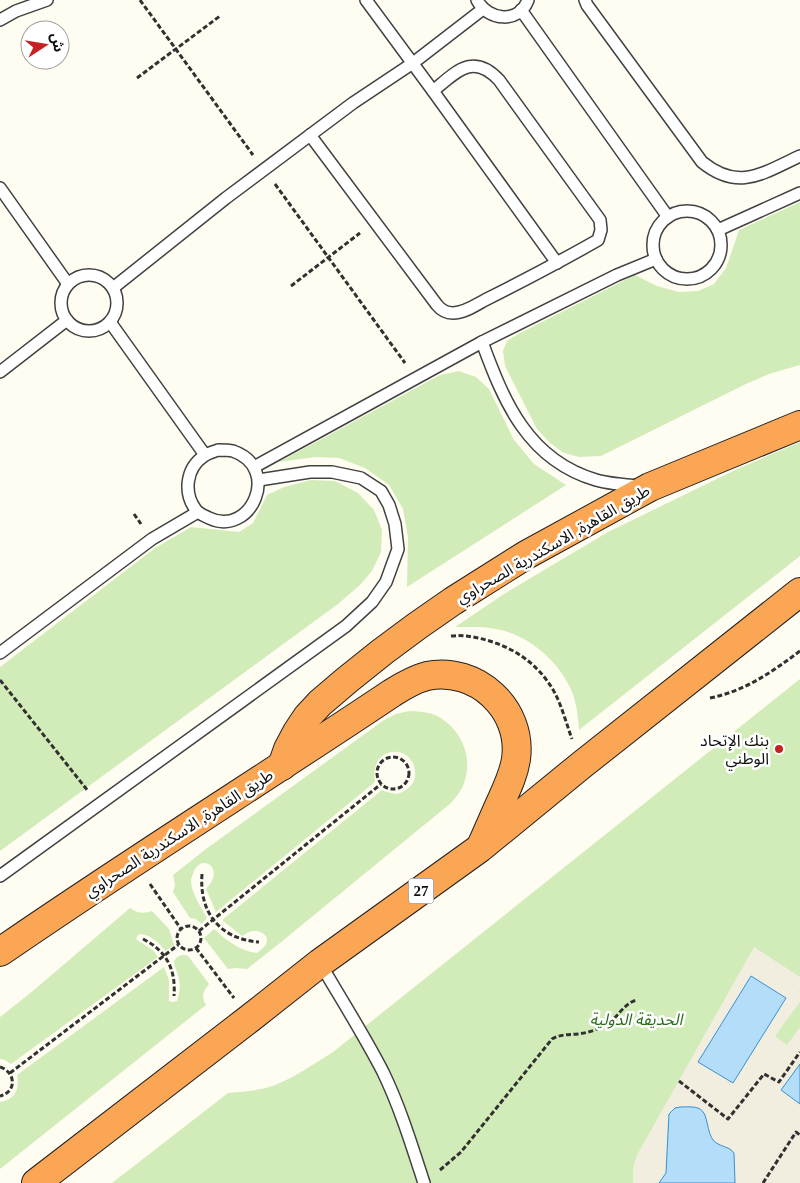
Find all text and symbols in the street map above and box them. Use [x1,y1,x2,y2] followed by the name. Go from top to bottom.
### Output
[20,20,70,70] north arrow
[48,31,67,53] text: ش
[453,481,655,610] street label: طريق القاهرة, الاسكندرية الصحراوي
[700,732,769,770] place label: بنك الإتحاد الوطني
[773,743,785,755] marker: بنك الإتحاد الوطني
[82,766,278,903] street label: طريق القاهرة, الاسكندرية الصحراوي
[408,878,434,904] road number: 27
[590,1011,685,1029] park label: الحديقة الدولية

